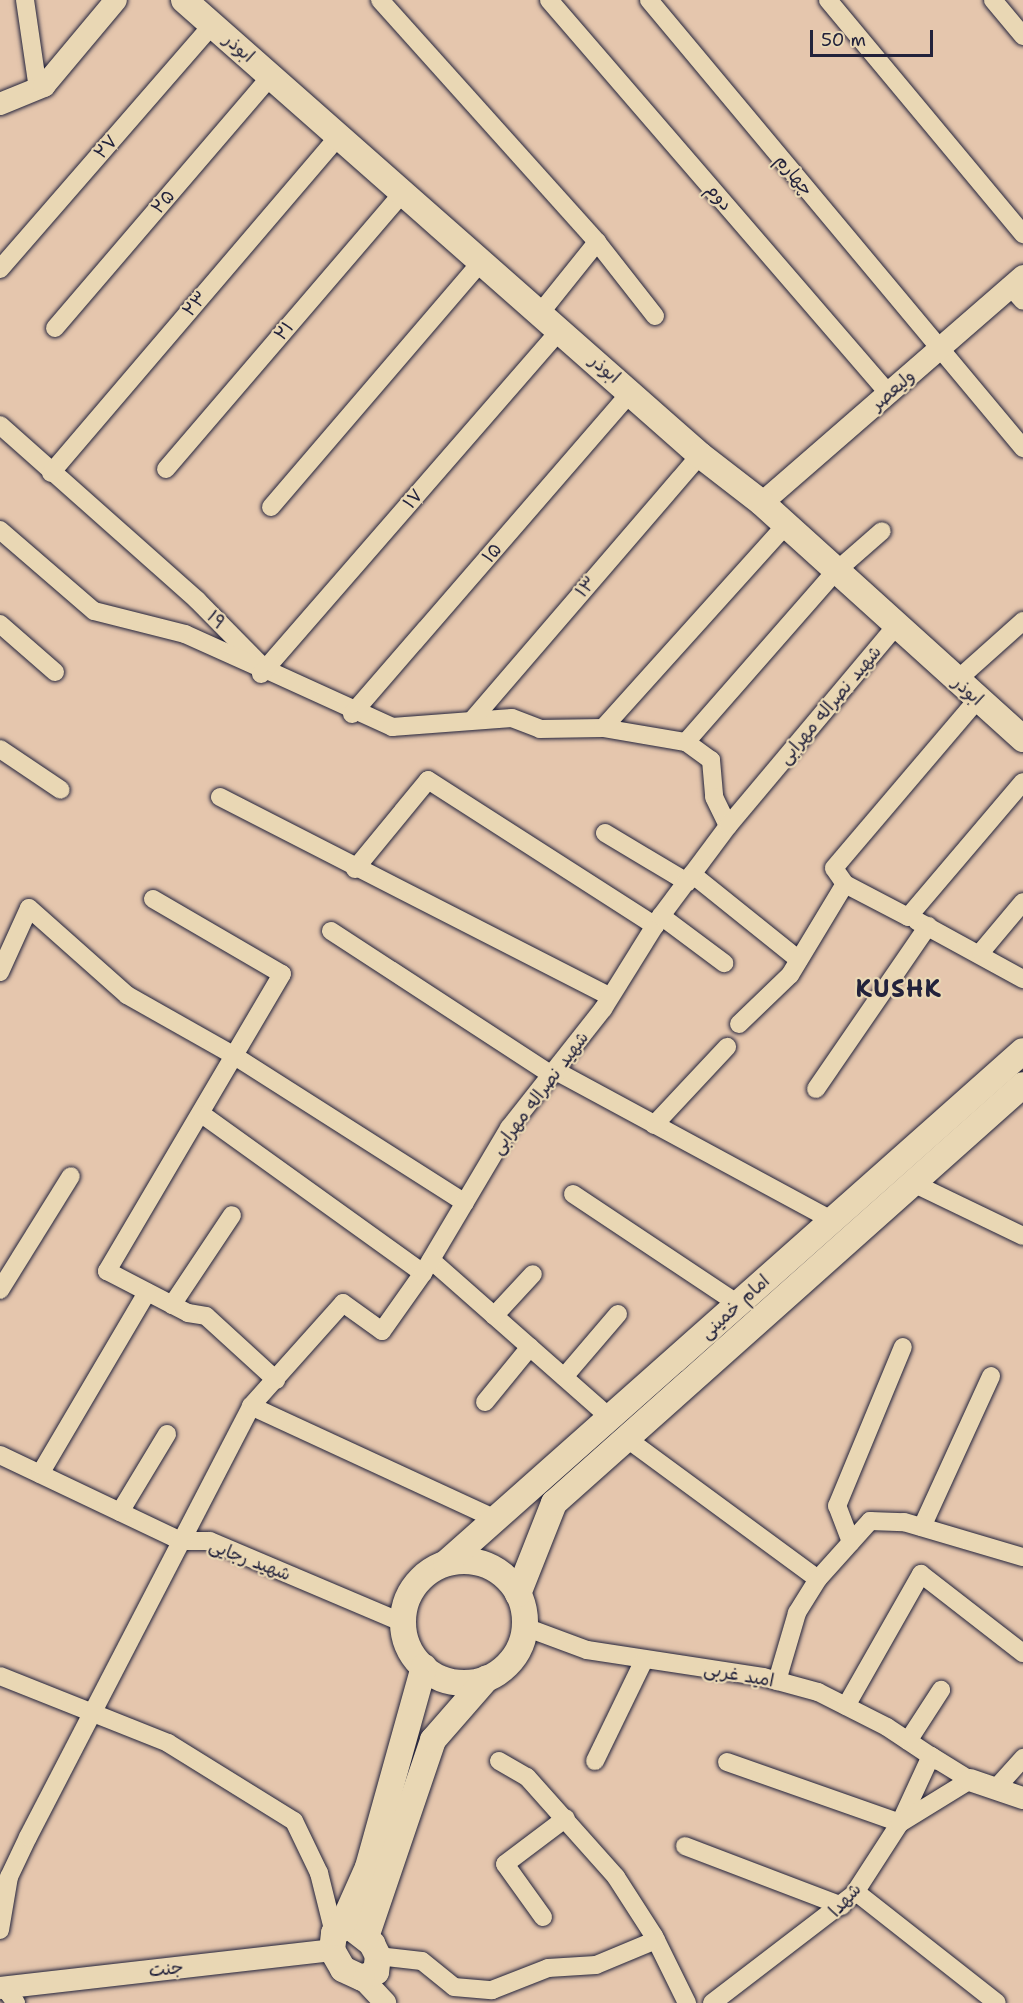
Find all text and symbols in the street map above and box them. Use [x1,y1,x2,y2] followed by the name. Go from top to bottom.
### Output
[813,18,936,56] scale bar
[821,28,866,52] text: 50 m
[219,29,259,67] street label: ابوذر
[90,131,122,163] street label: ۲۷
[770,150,818,200] street label: چهارم
[701,179,737,215] street label: دوم
[147,186,179,218] street label: ۲۵
[178,287,212,321] street label: ۲۳
[270,317,298,345] street label: ۲۱
[585,350,625,388] street label: ابوذر
[867,365,919,415] street label: ولیعصر
[399,485,427,513] street label: ۱۷
[478,539,506,567] street label: ۱۵
[571,572,601,602] street label: ۱۳
[202,606,230,634] street label: ۱۹
[774,641,886,769] street label: شهید نصراله مهرابی
[948,672,988,710] street label: ابوذر
[856,976,942,1004] district label: KUSHK
[487,1027,593,1159] street label: شهید نصراله مهرابی
[696,1270,774,1344] street label: امام خمینی
[206,1535,294,1585] street label: شهید رجایی
[702,1658,776,1692] street label: امید غربی
[824,1879,866,1921] street label: شهدا
[147,1956,185,1982] street label: جنت

